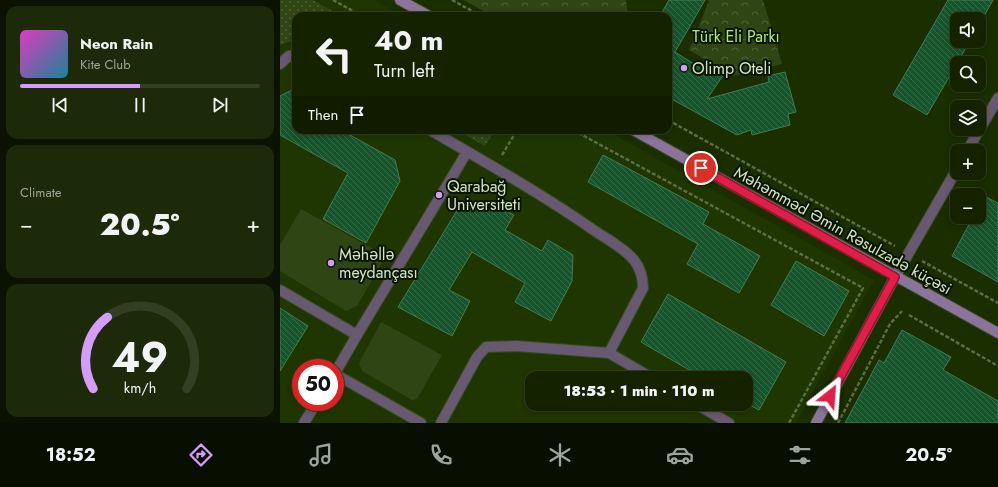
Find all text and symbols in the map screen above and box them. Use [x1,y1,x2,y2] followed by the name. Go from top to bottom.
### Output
[950,12,986,224] map controls
[950,12,986,48] button: sound
[374,20,443,61] text: 40 m
[692,25,780,48] park label: Türk Eli Parkı
[308,28,360,80] icon: left
[80,33,153,55] text: Neon Rain
[80,55,131,74] text: Kite Club
[950,56,986,92] button: search
[692,57,771,80] place label: Olimp Oteli
[374,58,434,84] text: Turn left
[679,63,689,73] marker: Olimp Oteli
[49,94,71,116] icon: previous
[129,94,151,116] icon: pause
[209,94,231,116] icon: next
[950,100,986,136] button: layers
[308,104,338,126] text: Then
[346,104,368,126] icon: arrive
[950,144,986,180] button: +
[684,151,718,185] pin
[690,157,712,179] icon: arrive
[730,161,956,300] street label: Məhəmməd Əmin Rəsulzadə küçəsi
[447,175,521,216] place label: Qarabağ Universiteti
[20,183,61,202] text: Climate
[950,188,986,224] button: −
[434,190,444,200] marker: Qarabağ Universiteti
[100,203,180,246] text: 20.5°
[20,208,33,240] text: −
[246,208,260,240] text: +
[339,243,418,284] place label: Məhəllə meydançası
[326,258,336,268] marker: Məhəllə meydançası
[112,326,168,387] text: 49
[292,359,344,411] speed limit sign: 50
[809,375,851,417] position arrow
[124,377,156,397] text: km/h
[563,380,715,402] text: 18:53 · 1 min · 110 m
[187,441,215,469] icon: directions
[307,441,335,469] icon: music
[427,441,455,469] icon: phone
[546,441,574,469] icon: climate
[666,441,694,469] icon: car
[786,441,814,469] icon: filters
[46,442,96,468] text: 18:52
[906,442,952,468] text: 20.5°

